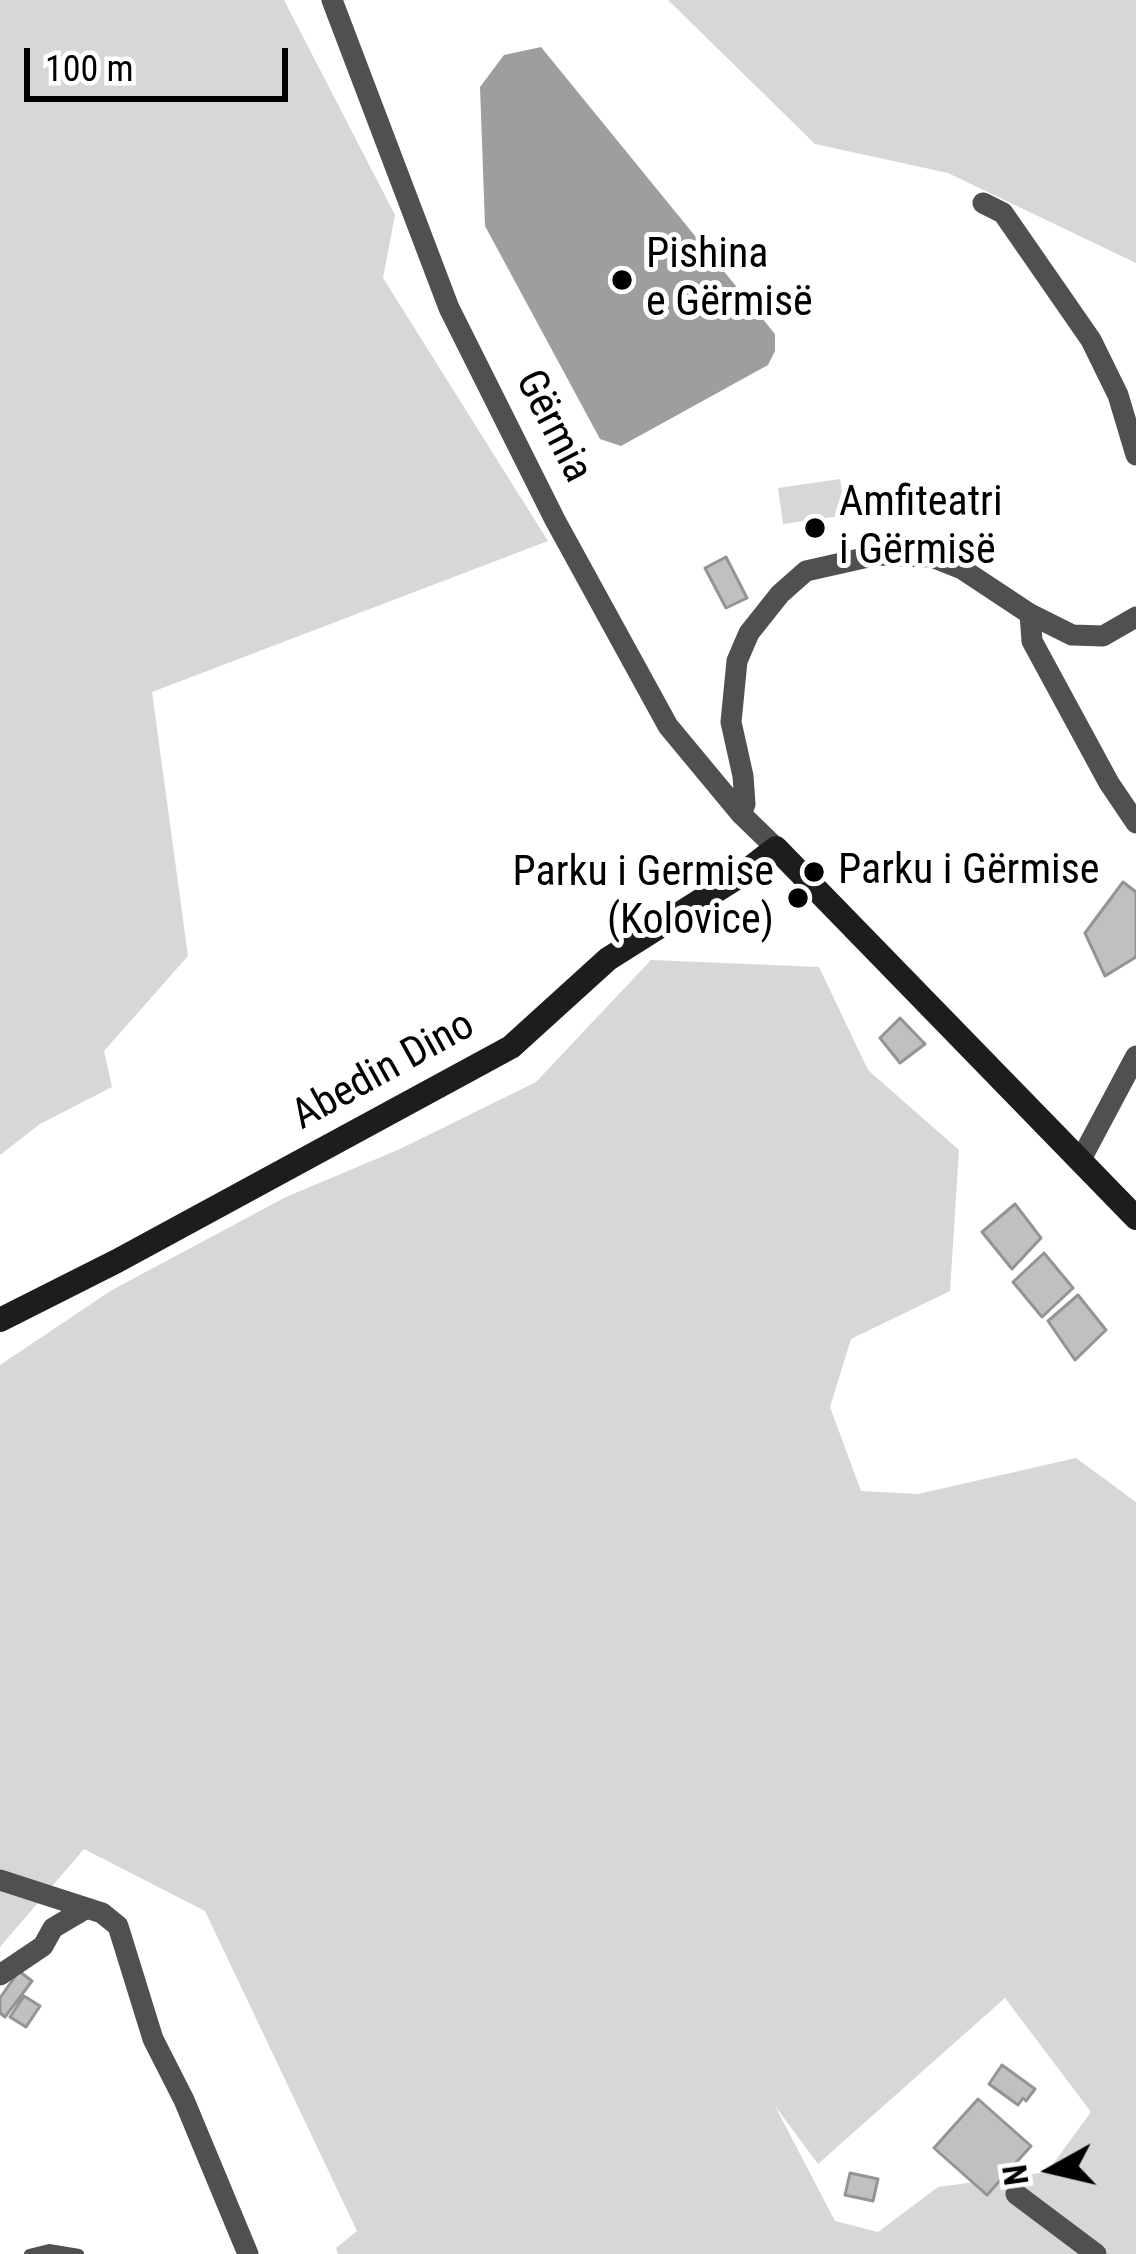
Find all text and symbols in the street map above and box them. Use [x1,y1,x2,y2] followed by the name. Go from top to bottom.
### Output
[30,24,294,98] scale bar
[45,48,134,90] text: 100 m
[646,231,813,330] place label: Pishina e Gërmisë
[609,267,635,293] marker: Pishina e Gërmisë
[503,363,601,491] street label: Gërmia
[839,479,1003,578] place label: Amfiteatri i Gërmisë
[802,515,828,541] marker: Amfiteatri i Gërmisë
[838,847,1100,897] place label: Parku i Gërmise
[512,849,774,948] place label: Parku i Germise (Kolovice)
[801,859,827,885] marker: Parku i Gërmise
[785,885,811,911] marker: Parku i Germise (Kolovice)
[284,1001,484,1143] street label: Abedin Dino
[992,2110,1112,2230] north arrow
[995,2162,1037,2188] text: N

